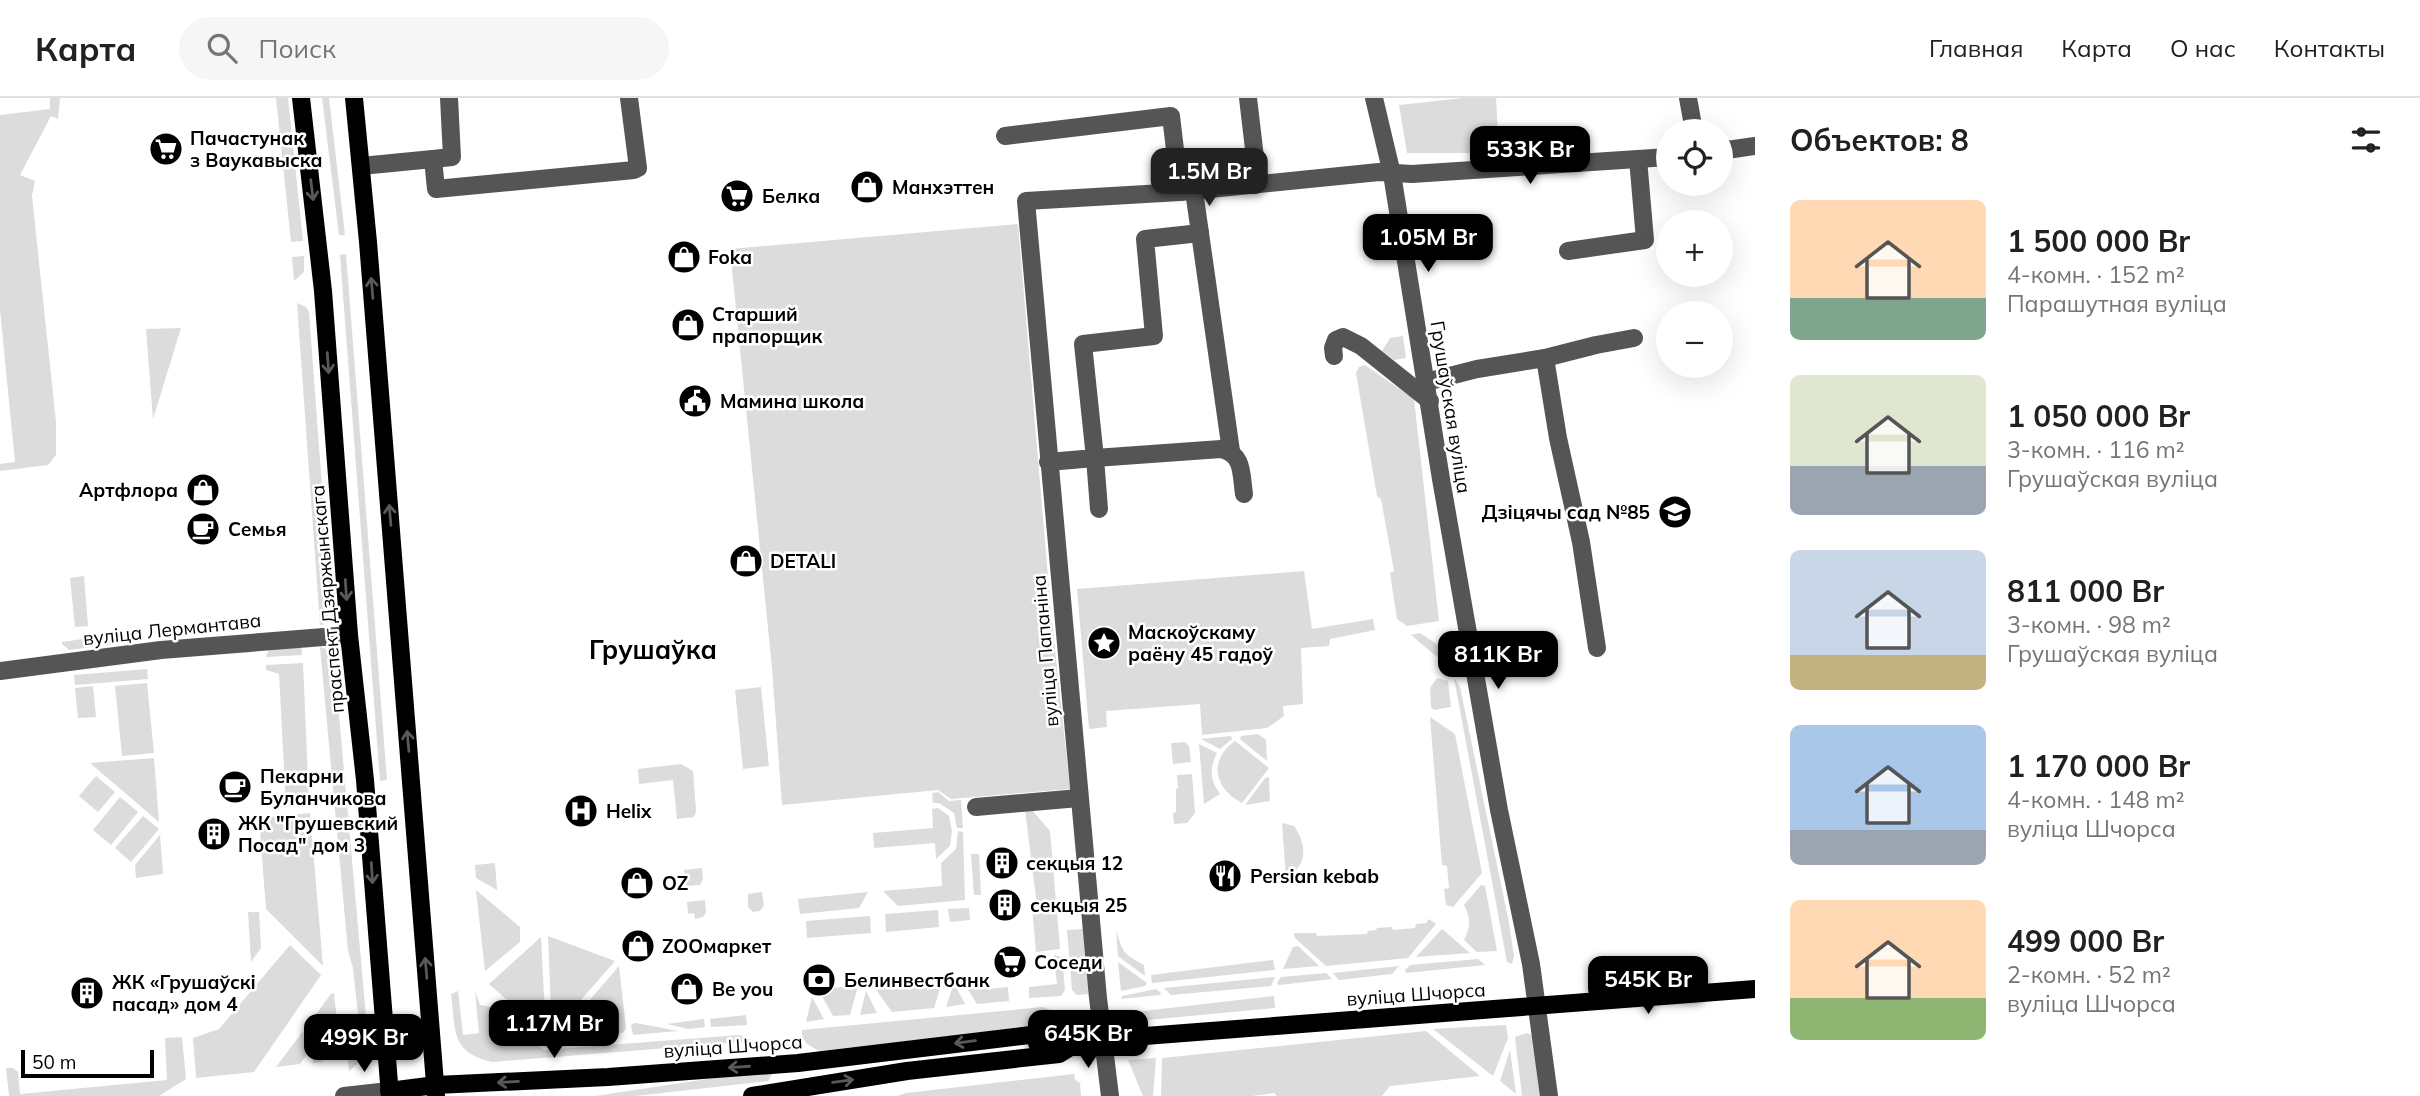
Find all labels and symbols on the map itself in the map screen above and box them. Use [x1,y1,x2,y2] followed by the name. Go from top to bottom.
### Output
[190,126,323,172] place label: Пачастунак з Ваукавыска
[1465,126,1595,186] pin: 533K Br
[147,130,185,168] supermarket icon: Пачастунак з Ваукавыска
[1144,148,1274,208] pin: 1.5M Br
[848,168,886,206] shop icon: Манхэттен
[892,175,994,199] place label: Манхэттен
[718,177,756,215] supermarket icon: Белка
[306,178,319,201] one-way arrow
[762,184,820,208] place label: Белка
[1356,214,1500,274] pin: 1.05M Br
[665,238,703,276] shop icon: Foka
[708,245,752,269] place label: Foka
[365,277,378,300] one-way arrow
[712,302,822,348] place label: Старший прапорщик
[669,306,707,344] shop icon: Старший прапорщик
[1426,319,1476,495] street label: Грушаўская вуліца
[322,351,335,374] one-way arrow
[676,382,714,420] public building icon: Мамина школа
[720,389,864,413] place label: Мамина школа
[184,471,222,509] shop icon: Артфлора
[79,478,178,502] place label: Артфлора
[305,484,349,714] street label: праспект Дзяржынскага
[1656,493,1694,531] school or university icon: Дзіцячы сад №85
[1482,500,1650,524] place label: Дзіцячы сад №85
[383,504,396,526] one-way arrow
[184,510,222,548] cafe icon: Семья
[228,517,287,541] place label: Семья
[727,542,765,580] shop icon: DETALI
[770,549,836,573] place label: DETALI
[1026,574,1064,728] street label: вуліца Папаніна
[340,578,353,601] one-way arrow
[82,608,262,650] street label: вуліца Лермантава
[1128,620,1274,666] place label: Маскоўскаму раёну 45 гадоў
[1085,624,1123,662] place icon: Маскоўскаму раёну 45 гадоў
[1433,632,1563,691] pin: 811K Br
[589,633,717,666] district label: Грушаўка
[401,731,414,753] one-way arrow
[260,764,387,810] place label: Пекарни Буланчикова
[216,768,254,806] cafe icon: Пекарни Буланчикова
[562,792,600,830] hospital icon: Helix
[606,799,652,823] place label: Helix
[238,811,398,857] place label: ЖК "Грушевский Посад" дом 3
[195,815,233,853] building icon: ЖК "Грушевский Посад" дом 3
[983,844,1021,882] building icon: секцыя 12
[1026,851,1123,875] place label: секцыя 12
[1206,857,1244,895] restaurant icon: Persian kebab
[366,861,379,883] one-way arrow
[618,864,656,902] shop icon: OZ
[1250,864,1379,888] place label: Persian kebab
[662,871,688,895] place label: OZ
[986,886,1024,924] building icon: секцыя 25
[1030,893,1127,917] place label: секцыя 25
[619,927,657,965] shop icon: ZOOмаркет
[662,934,772,958] place label: ZOOмаркет
[991,943,1029,981] supermarket icon: Соседи
[1034,950,1103,974] place label: Соседи
[1583,956,1713,1016] pin: 545K Br
[419,957,432,980] one-way arrow
[800,961,838,999] bank icon: Белинвестбанк
[844,968,990,992] place label: Белинвестбанк
[112,970,256,1016] place label: ЖК «Грушаўскі пасад» дом 4
[668,970,706,1008] shop icon: Be you
[68,974,106,1012] building icon: ЖК «Грушаўскі пасад» дом 4
[712,977,773,1001] place label: Be you
[1346,977,1486,1011] street label: вуліца Шчорса
[482,1000,626,1060] pin: 1.17M Br
[1023,1010,1153,1070] pin: 645K Br
[299,1014,429,1074] pin: 499K Br
[663,1029,803,1063] street label: вуліца Шчорса
[955,1036,977,1049] one-way arrow
[21,1047,154,1079] scale bar
[728,1060,751,1073] one-way arrow
[831,1074,854,1087] one-way arrow
[497,1075,520,1088] one-way arrow

